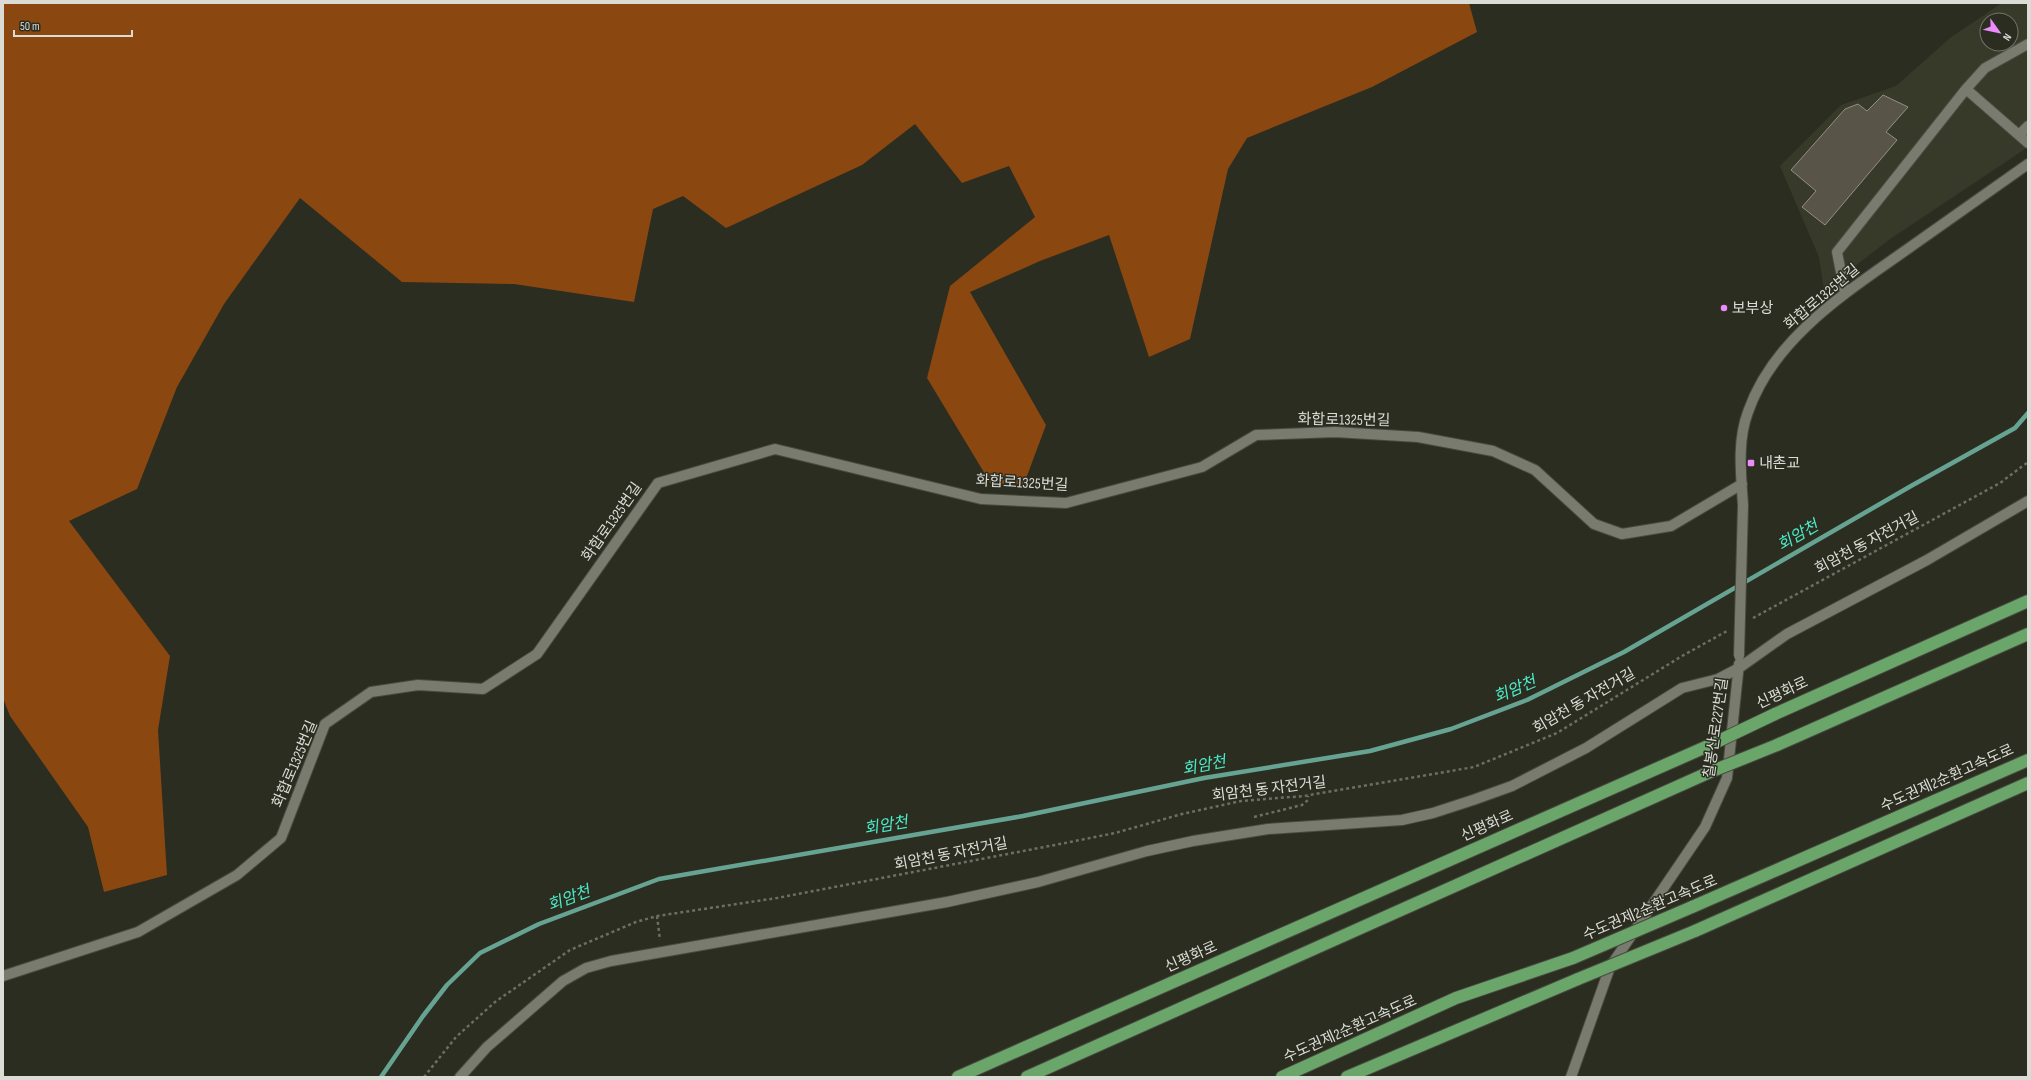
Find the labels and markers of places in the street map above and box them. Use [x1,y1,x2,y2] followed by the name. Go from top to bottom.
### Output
[1732,299,1774,318] place label: 보부상
[1719,303,1729,313] marker: 보부상
[1759,454,1800,473] place label: 내촌교
[1746,458,1756,468] marker: 내촌교

